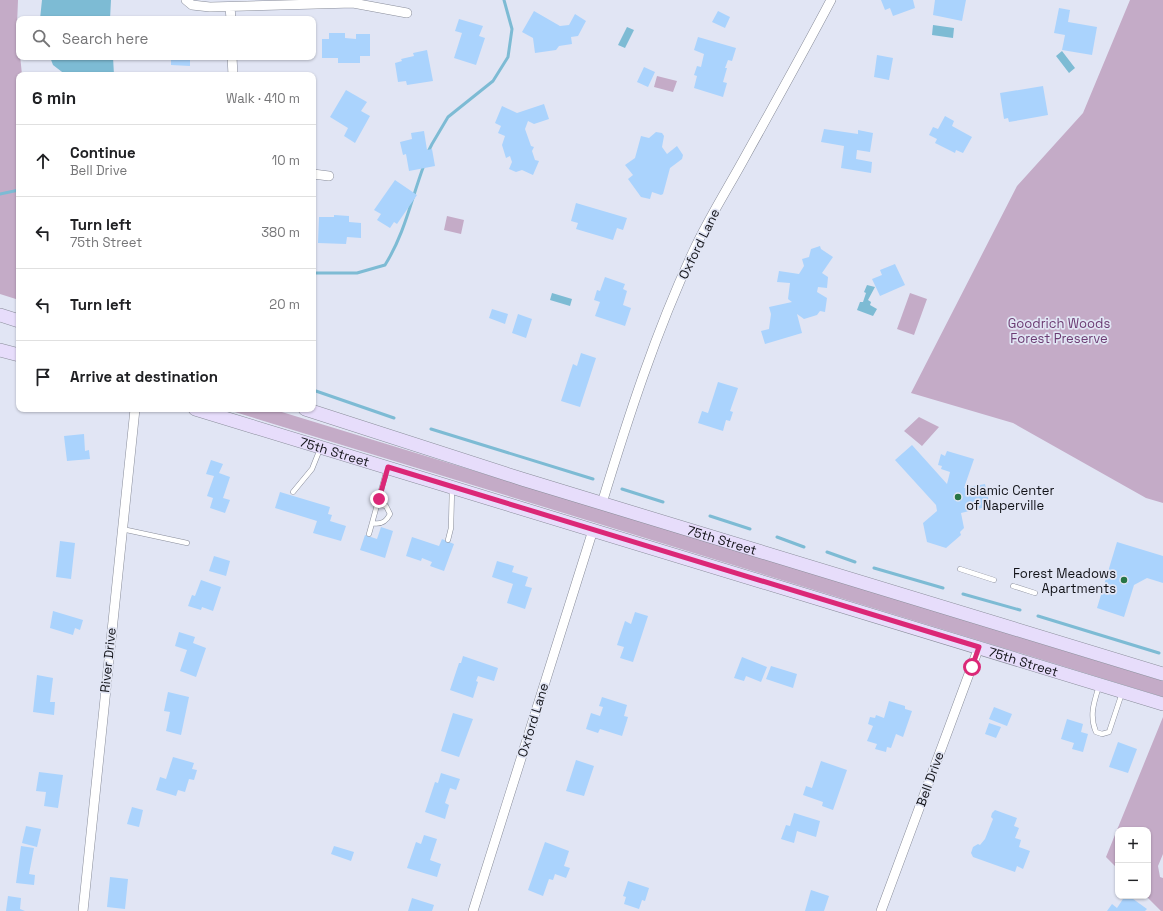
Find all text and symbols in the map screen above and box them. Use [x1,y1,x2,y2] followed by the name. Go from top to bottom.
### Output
[16,16,316,60] search box
[30,27,52,49] icon: search
[62,29,148,48] text: Search here
[32,87,76,109] text: 6 min
[226,90,300,107] text: Walk · 410 m
[70,143,136,162] text: Continue
[32,150,54,172] icon: ahead
[272,152,300,169] text: 10 m
[70,162,127,179] text: Bell Drive
[675,206,723,282] street label: Oxford Lane
[70,215,132,234] text: Turn left
[32,222,54,244] icon: left
[261,224,300,241] text: 380 m
[70,234,142,251] text: 75th Street
[32,294,54,316] icon: left
[70,295,132,314] text: Turn left
[269,296,300,313] text: 20 m
[1008,315,1110,347] park label: Goodrich Woods Forest Preserve
[32,366,54,388] icon: arrive
[70,367,218,386] text: Arrive at destination
[298,433,372,470] street label: 75th Street
[966,482,1054,514] place label: Islamic Center of Naperville
[370,490,388,508] route end
[953,492,963,502] marker: Islamic Center of Naperville
[685,521,759,558] street label: 75th Street
[1013,565,1116,597] place label: Forest Meadows Apartments
[1119,575,1129,585] marker: Forest Meadows Apartments
[96,627,120,693] street label: River Drive
[986,643,1060,680] street label: 75th Street
[963,658,981,676] route start
[514,681,552,759] street label: Oxford Lane
[912,749,948,809] street label: Bell Drive
[1115,827,1151,899] map controls
[1115,827,1151,863] button: +
[1115,863,1151,899] button: −

